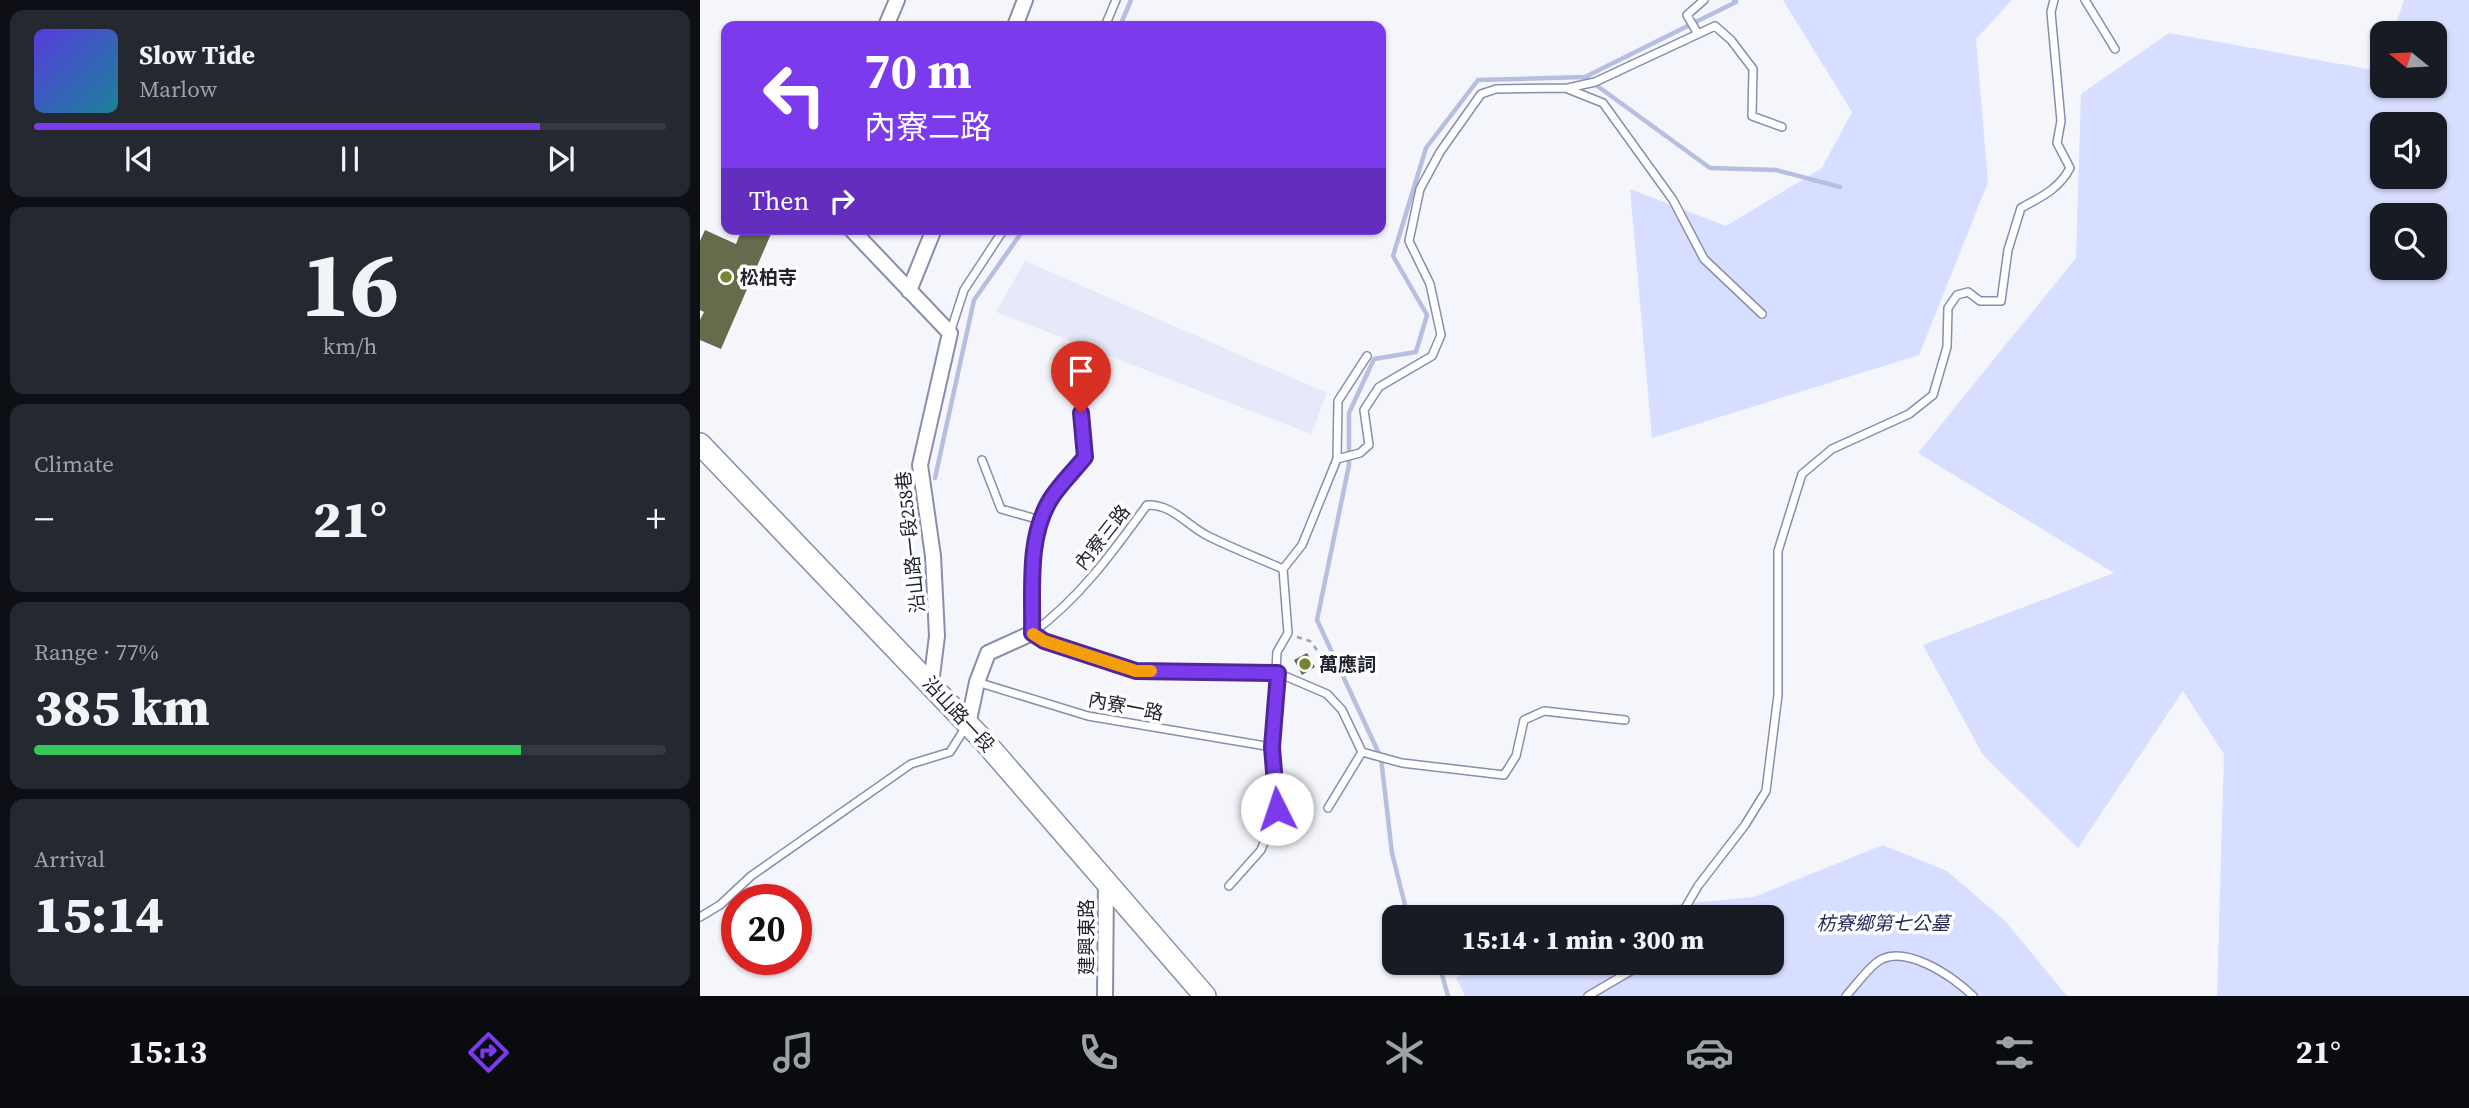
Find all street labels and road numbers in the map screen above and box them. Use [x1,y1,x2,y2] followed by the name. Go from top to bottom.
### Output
[890,470,930,614] street label: 沿山路一段258巷
[1068,499,1136,575] street label: 內寮三路
[917,670,1001,758] street label: 沿山路一段
[1086,686,1166,726] street label: 內寮一路
[1073,899,1099,975] street label: 建興東路

